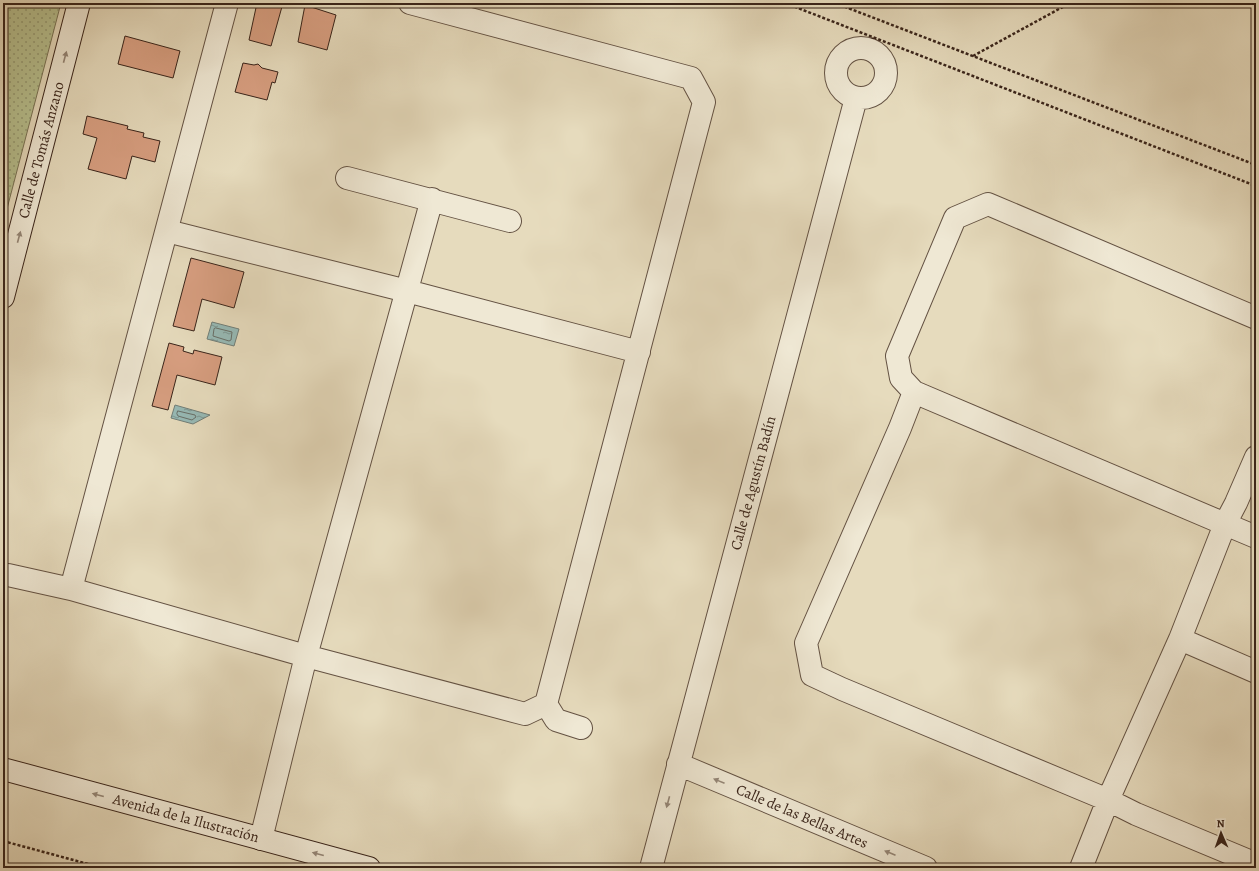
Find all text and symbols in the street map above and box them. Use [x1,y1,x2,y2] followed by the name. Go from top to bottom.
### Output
[63,51,69,63] one-way arrow
[13,79,69,221] street label: Calle de Tomás Anzano
[16,231,22,243] one-way arrow
[725,414,781,552] street label: Calle de Agustín Badín
[713,778,724,784] one-way arrow
[733,779,871,853] street label: Calle de las Bellas Artes
[110,789,261,847] street label: Avenida de la Ilustración
[91,792,103,798] one-way arrow
[665,796,671,808] one-way arrow
[1201,813,1241,853] north arrow
[1216,816,1225,831] text: N
[885,850,896,856] one-way arrow
[312,851,324,857] one-way arrow

